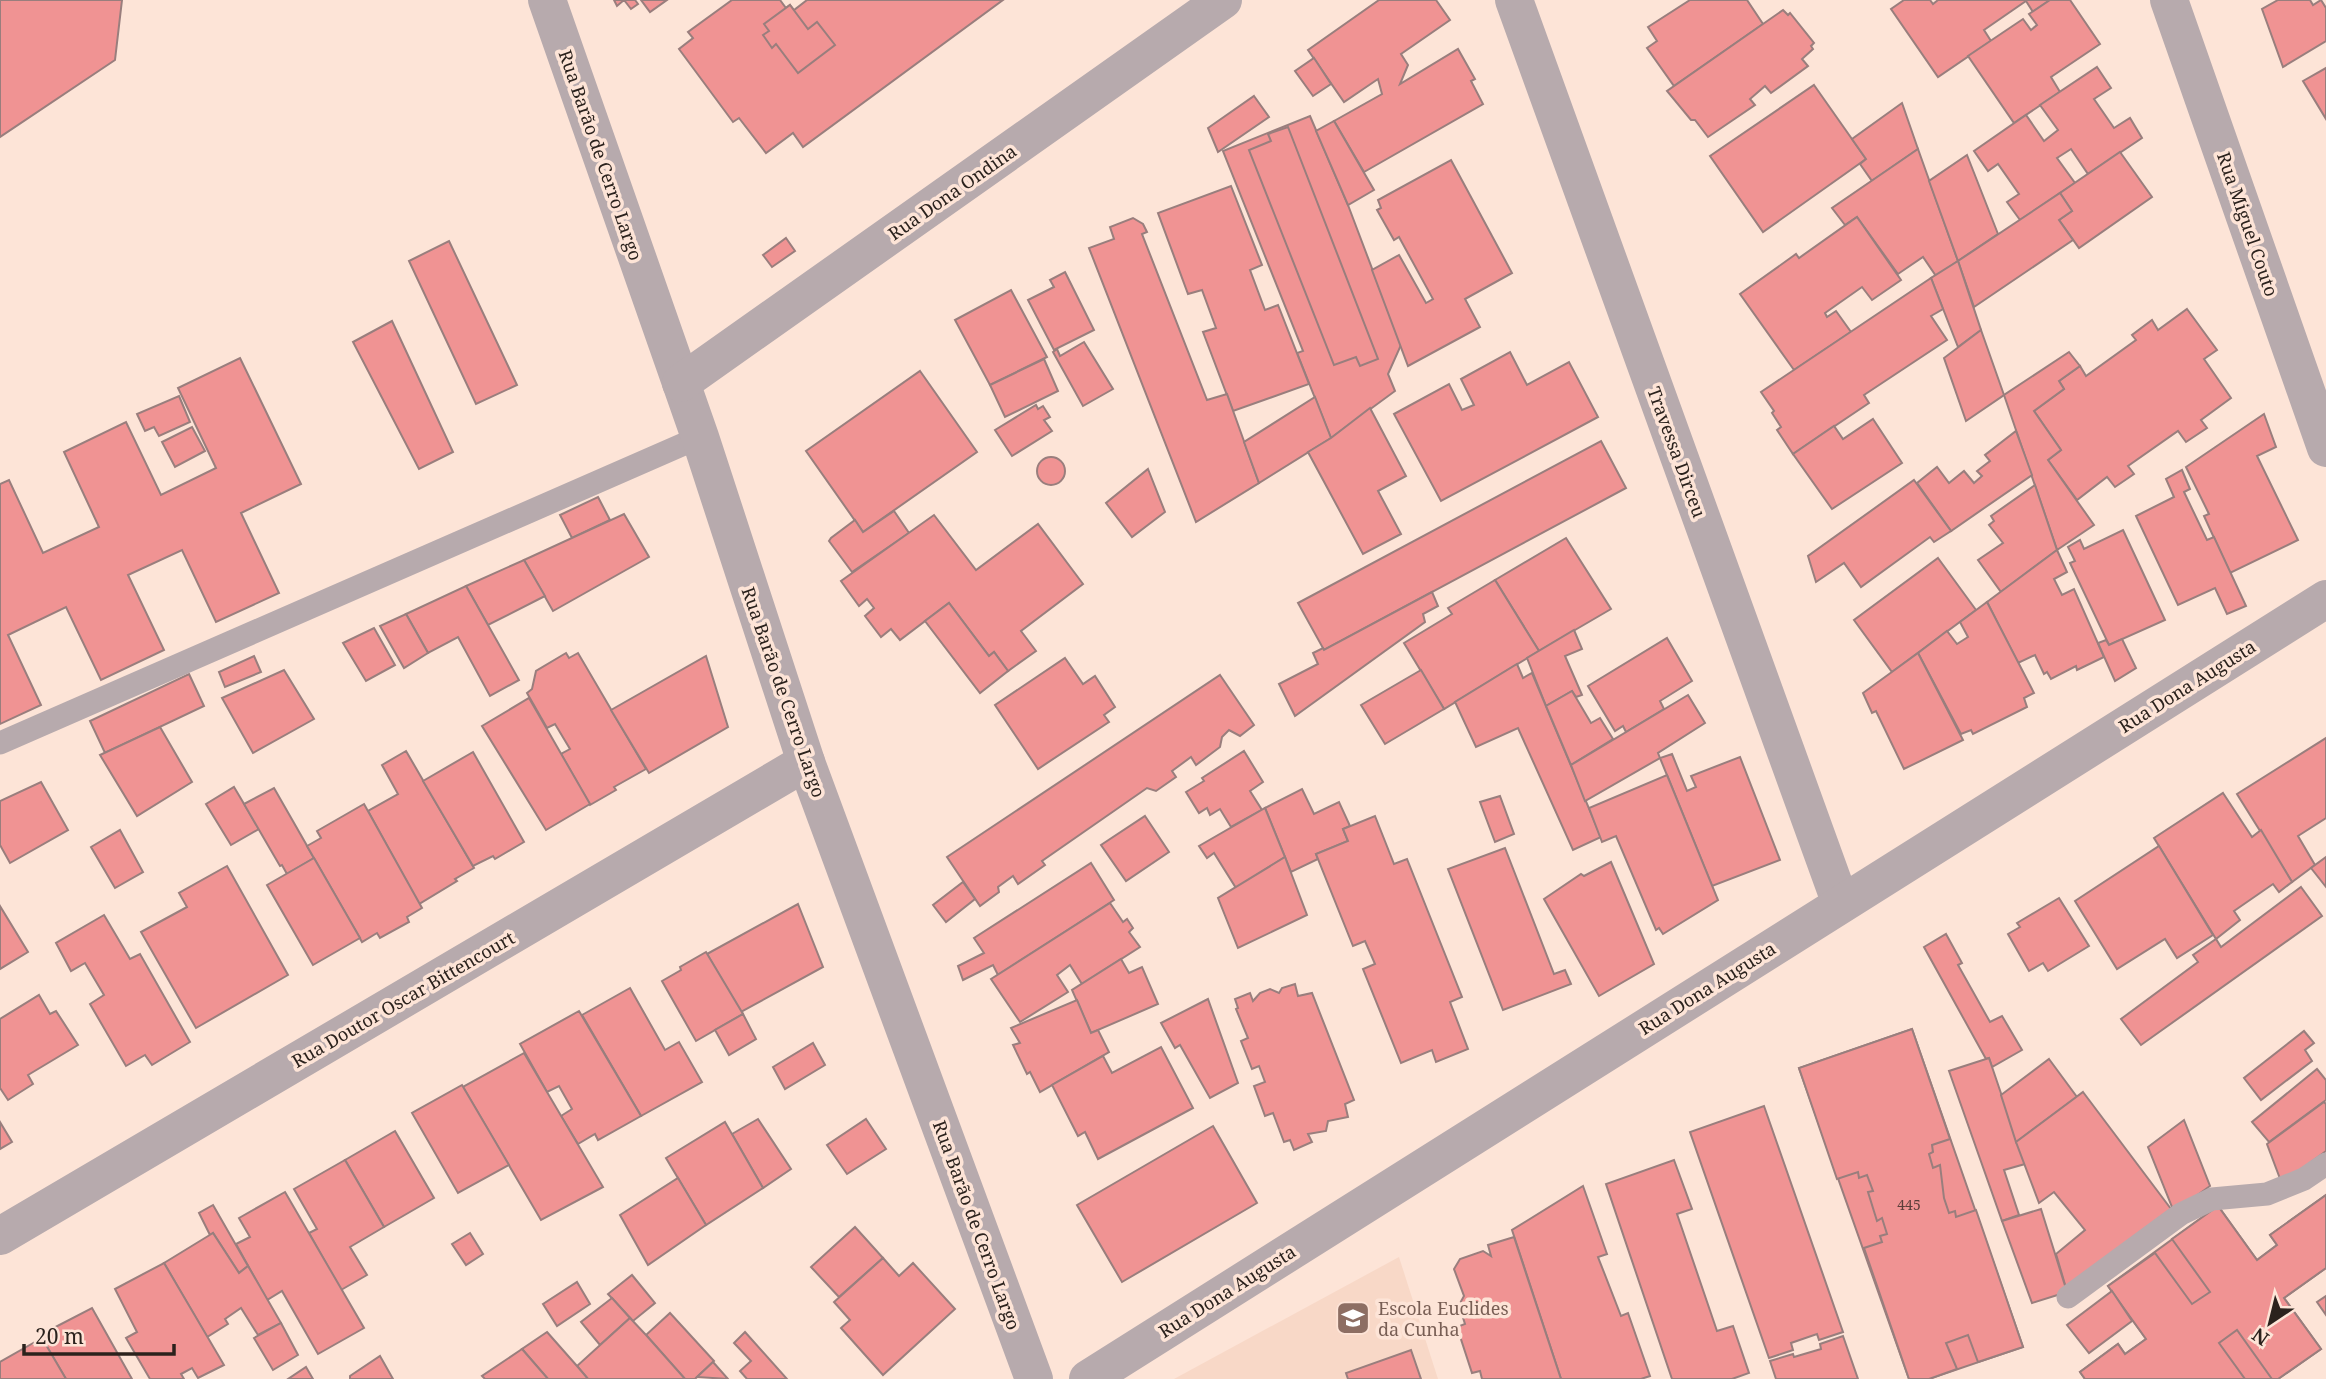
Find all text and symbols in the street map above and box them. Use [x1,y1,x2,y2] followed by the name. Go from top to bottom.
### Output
[554,46,648,264] street label: Rua Barão de Cerro Largo
[883,139,1021,245] street label: Rua Dona Ondina
[2212,149,2284,299] street label: Rua Miguel Couto
[1642,383,1712,521] street label: Travessa Dirceu
[737,583,831,801] street label: Rua Barão de Cerro Largo
[2114,634,2260,738] street label: Rua Dona Augusta
[287,925,519,1073] street label: Rua Doutor Oscar Bittencourt
[1634,936,1780,1040] street label: Rua Dona Augusta
[928,1117,1026,1333] street label: Rua Barão de Cerro Largo
[1897,1195,1921,1214] house number: 445
[1154,1239,1300,1343] street label: Rua Dona Augusta
[2235,1288,2305,1358] north arrow
[1378,1296,1509,1341] place label: Escola Euclides da Cunha
[1334,1299,1372,1337] school or university icon: Escola Euclides da Cunha
[24,1312,175,1356] scale bar
[35,1322,84,1350] text: 20 m
[2247,1322,2274,1352] text: N

